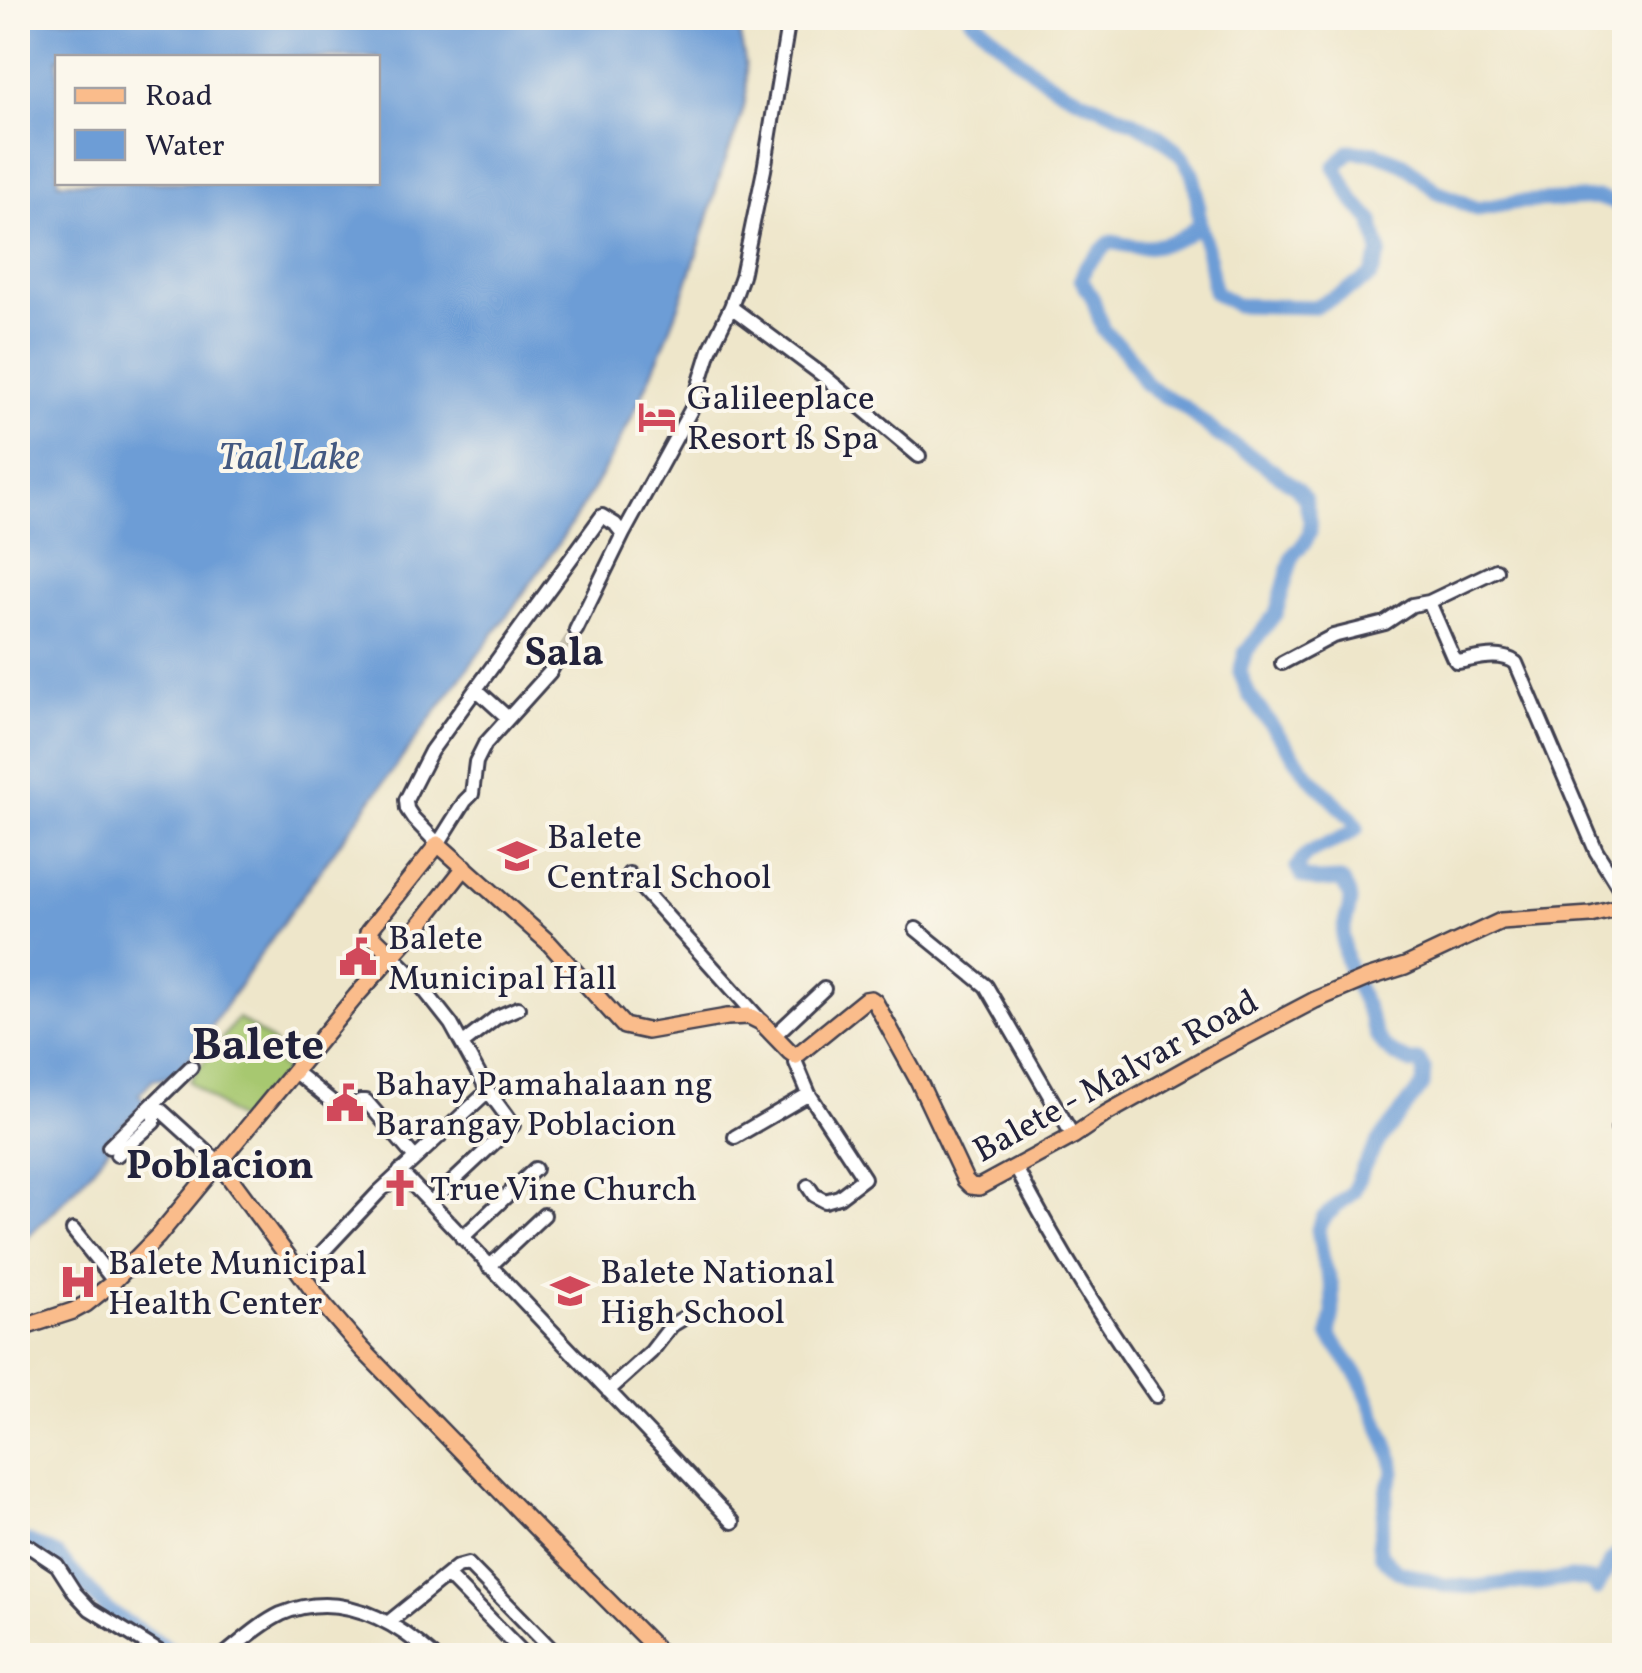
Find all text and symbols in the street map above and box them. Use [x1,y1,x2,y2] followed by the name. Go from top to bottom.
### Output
[55,55,380,185] legend
[145,76,213,118] text: Road
[145,126,225,168] text: Water
[687,376,879,464] place label: Galileeplace Resort ß Spa
[636,396,678,438] hotel icon: Galileeplace Resort ß Spa
[218,433,360,486] water label: Taal Lake
[524,627,604,683] district label: Sala
[547,815,772,903] place label: Balete Central School
[496,835,538,877] school or university icon: Balete Central School
[388,916,617,1004] place label: Balete Municipal Hall
[337,936,379,978] public building icon: Balete Municipal Hall
[965,979,1268,1176] street label: Balete - Malvar Road
[192,1016,324,1079] district label: Balete
[375,1062,713,1150] place label: Bahay Pamahalaan ng Barangay Poblacion
[324,1082,366,1124] public building icon: Bahay Pamahalaan ng Barangay Poblacion
[126,1140,314,1196] district label: Poblacion
[379,1167,421,1209] church icon: True Vine Church
[430,1167,697,1215] place label: True Vine Church
[108,1241,367,1329] place label: Balete Municipal Health Center
[600,1250,835,1338] place label: Balete National High School
[57,1261,99,1303] hospital icon: Balete Municipal Health Center
[549,1270,591,1312] school or university icon: Balete National High School

